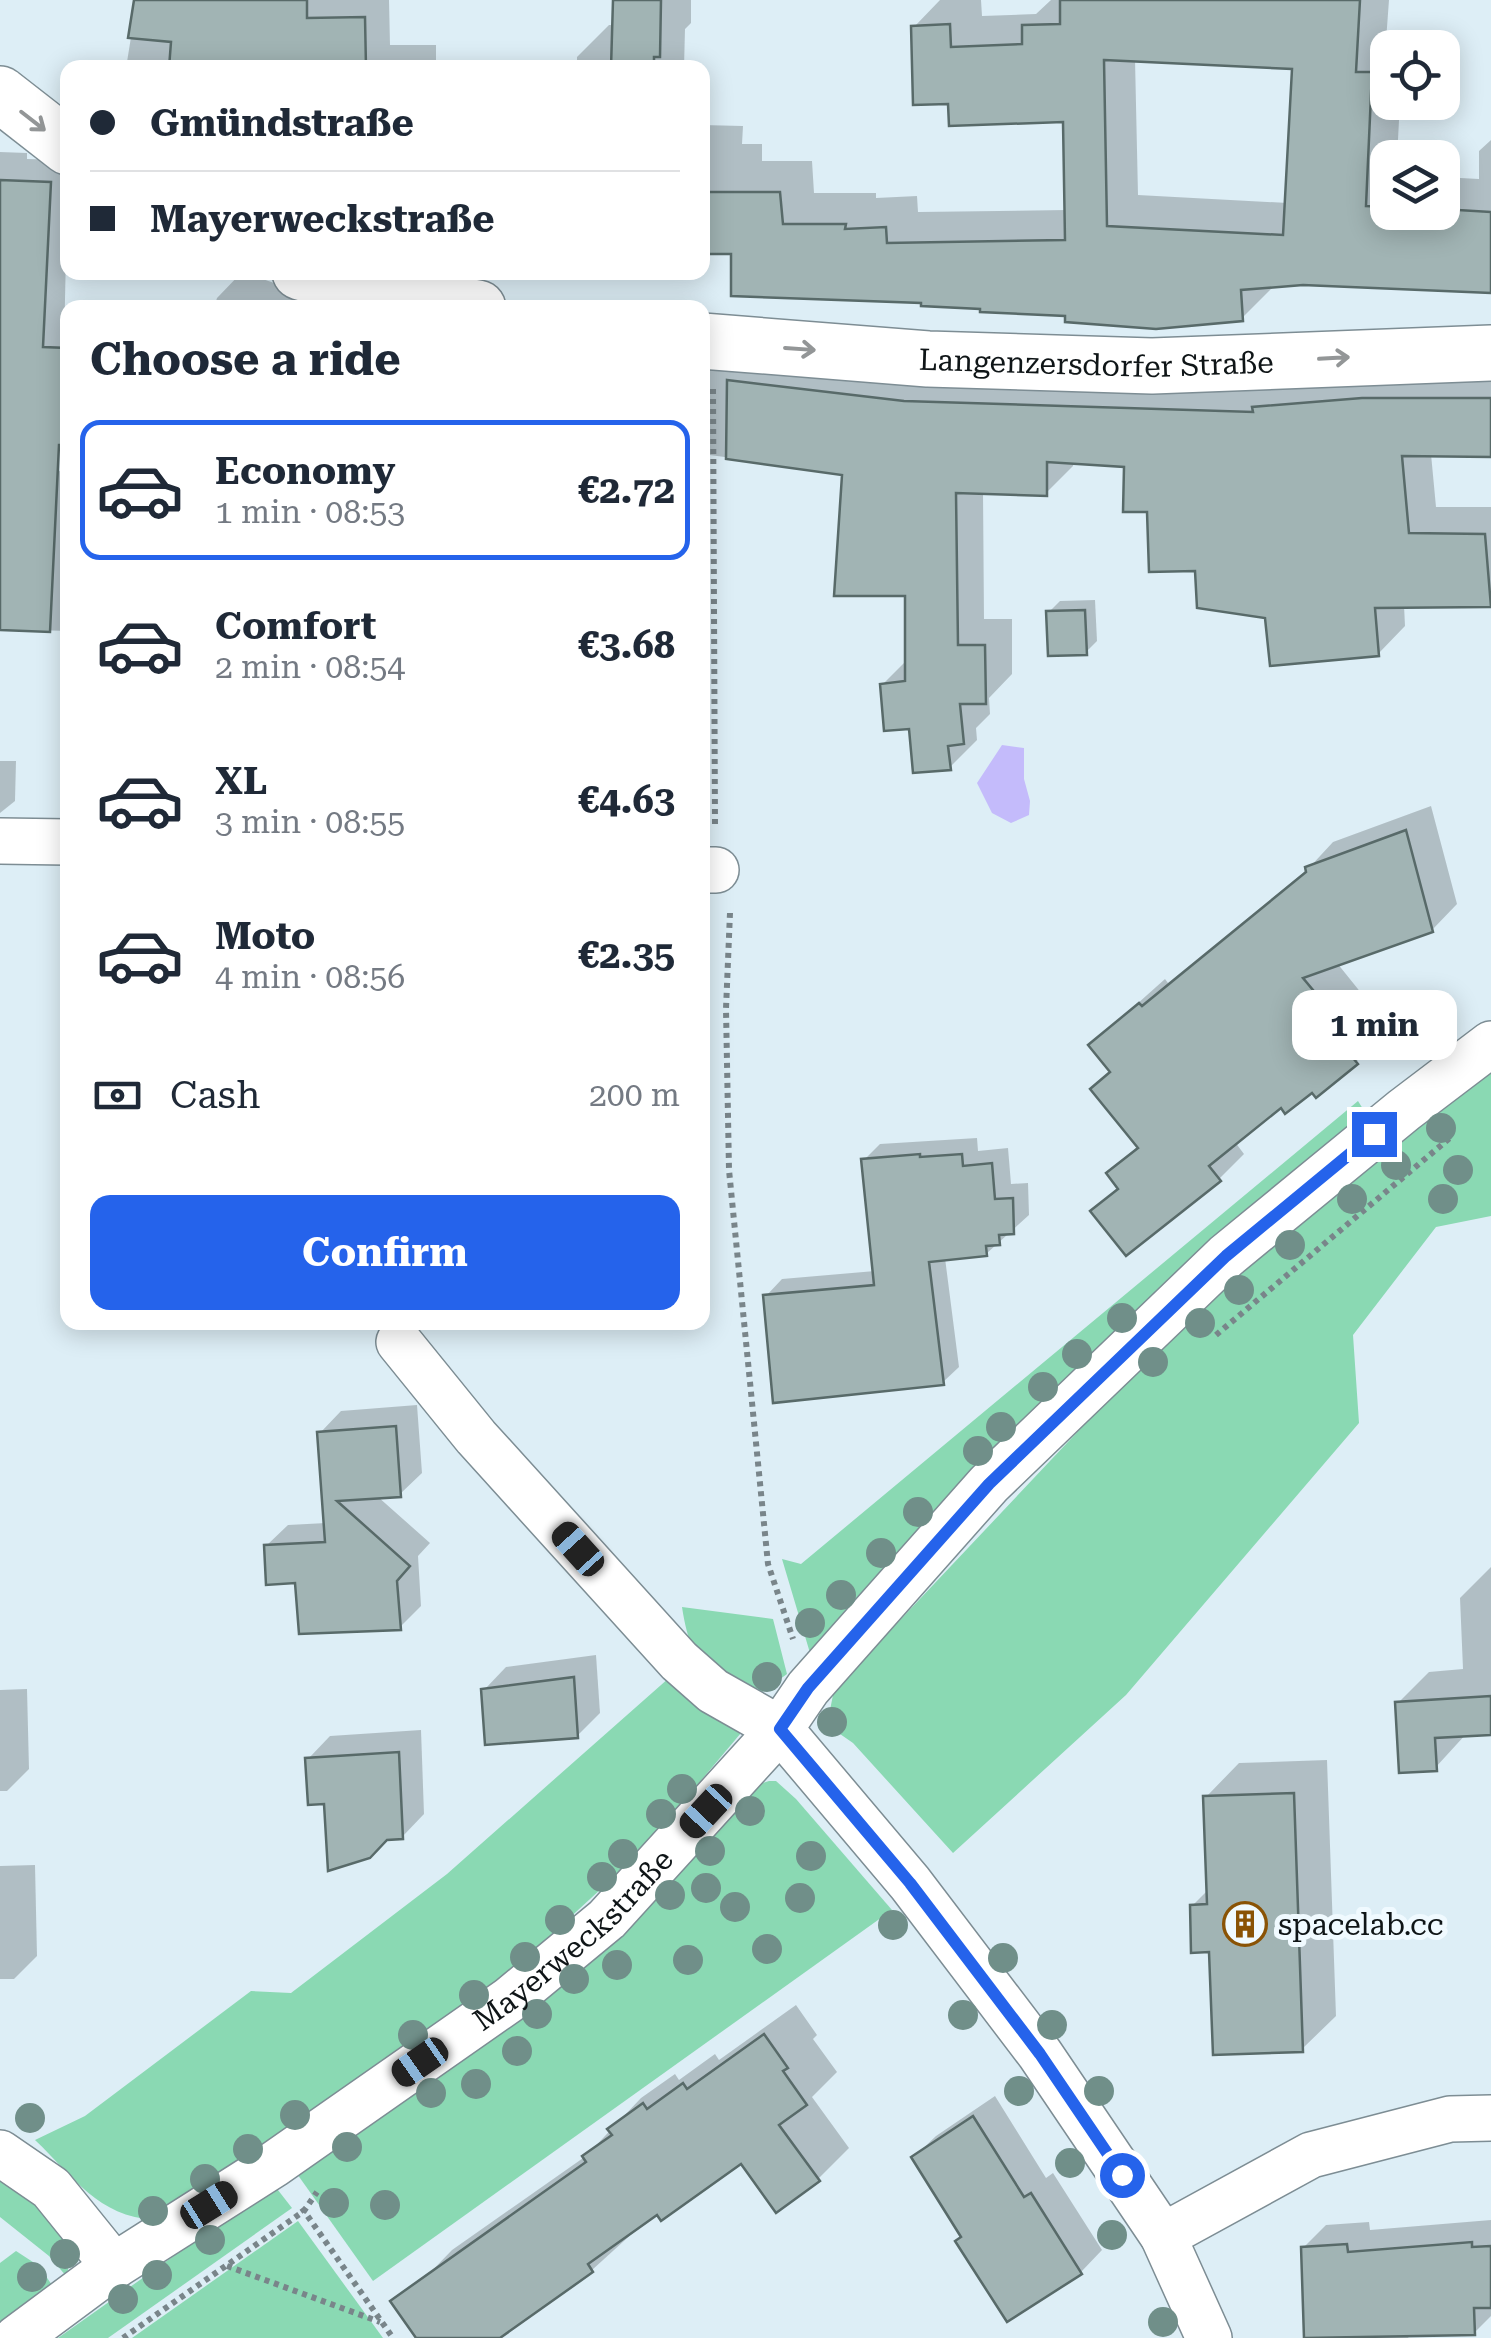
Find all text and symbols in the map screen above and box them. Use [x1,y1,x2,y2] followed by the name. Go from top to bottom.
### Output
[1370,30,1460,230] map controls
[1370,30,1460,120] button: locate
[150,101,414,145] text: Gmündstraße
[19,111,46,132] one-way arrow
[1370,140,1460,230] button: layers
[150,197,494,241] text: Mayerweckstraße
[90,333,401,386] text: Choose a ride
[783,340,815,359] one-way arrow
[918,341,1274,384] street label: Langenzersdorfer Straße
[1317,348,1349,367] one-way arrow
[95,445,185,535] icon: car
[215,449,395,493] text: Economy
[578,468,675,512] text: €2.72
[215,493,405,531] text: 1 min · 08:53
[95,600,185,690] icon: car
[215,604,376,648] text: Comfort
[578,623,675,667] text: €3.68
[215,648,405,686] text: 2 min · 08:54
[95,755,185,845] icon: car
[215,759,267,803] text: XL
[578,778,675,822] text: €4.63
[215,803,405,841] text: 3 min · 08:55
[95,910,185,1000] icon: car
[215,914,315,958] text: Moto
[578,933,675,977] text: €2.35
[215,958,405,996] text: 4 min · 08:56
[1292,989,1456,1059] callout: 1 min
[1330,1006,1419,1044] text: 1 min
[90,1068,145,1123] icon: cash
[170,1073,260,1117] text: Cash
[589,1076,680,1114] text: 200 m
[1352,1112,1397,1157] route end
[90,1195,680,1310] button: Confirm
[547,1517,609,1581] car
[675,1779,737,1843] car
[466,1842,680,2037] street label: Mayerweckstraße
[1222,1901,1268,1947] building icon: spacelab.cc
[1278,1907,1443,1942] place label: spacelab.cc
[387,2033,453,2091] car
[1100,2153,1145,2198] route start
[176,2176,242,2234] car

